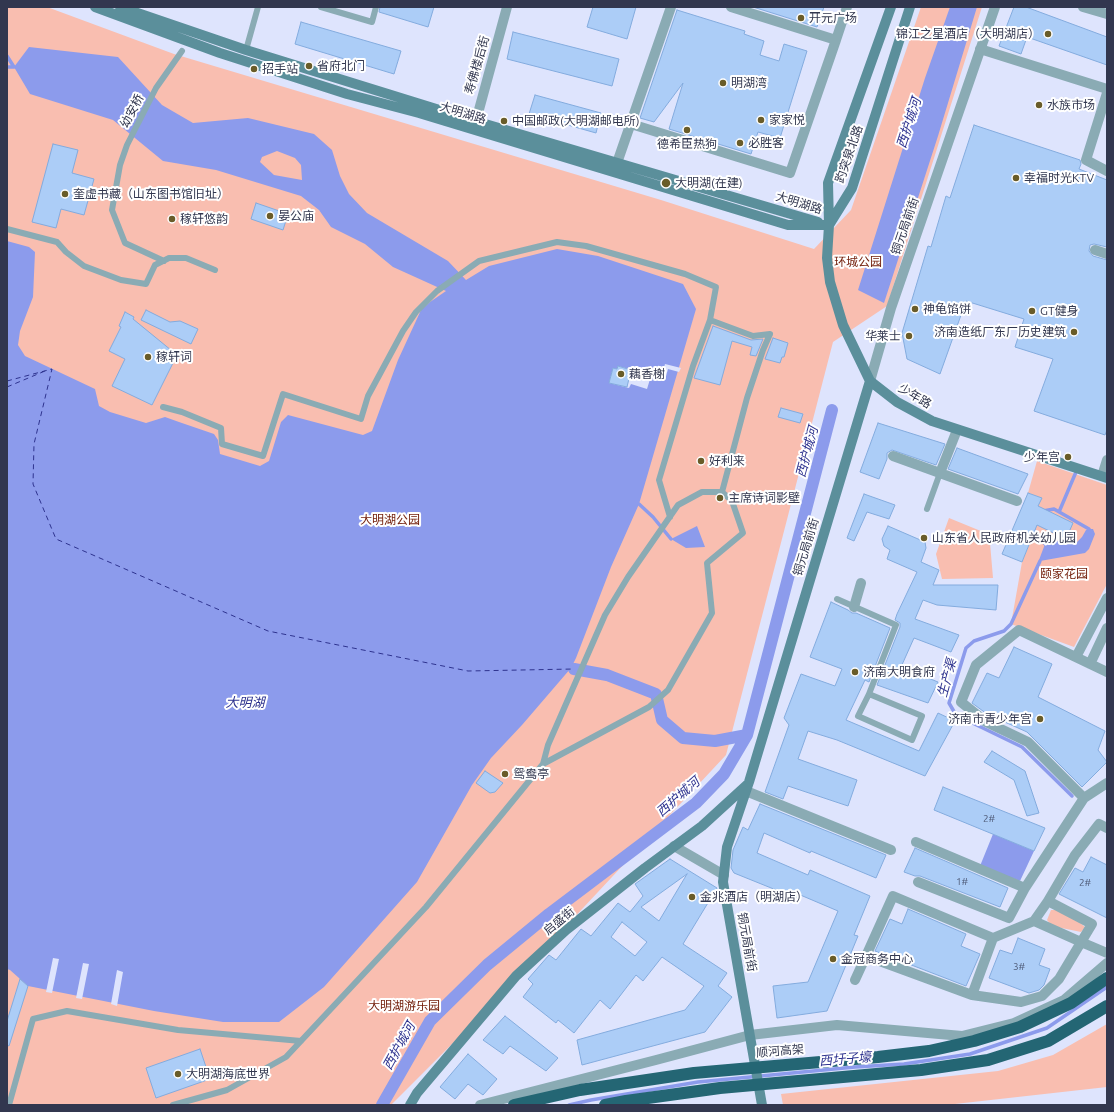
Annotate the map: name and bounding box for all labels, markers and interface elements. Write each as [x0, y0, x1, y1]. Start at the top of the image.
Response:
place label: 开元广场 [809, 11, 857, 25]
marker: 开元广场 [796, 13, 806, 23]
place label: 锦江之星酒店（大明湖店） [896, 27, 1040, 41]
marker: 锦江之星酒店（大明湖店） [1043, 29, 1053, 39]
street label: 寿佛楼后街 [462, 34, 492, 96]
place label: 省府北门 [317, 59, 365, 73]
marker: 省府北门 [304, 61, 314, 71]
place label: 招手站 [262, 62, 298, 76]
marker: 招手站 [249, 64, 259, 74]
place label: 明湖湾 [731, 76, 767, 90]
marker: 明湖湾 [718, 78, 728, 88]
street label: 幼安桥 [117, 92, 147, 130]
water label: 西护城河 [894, 96, 924, 150]
place label: 水族市场 [1047, 98, 1095, 112]
street label: 大明湖路 [438, 99, 488, 127]
marker: 水族市场 [1034, 100, 1044, 110]
place label: 家家悦 [769, 113, 805, 127]
place label: 中国邮政(大明湖邮电所) [512, 114, 640, 128]
marker: 家家悦 [756, 115, 766, 125]
marker: 中国邮政(大明湖邮电所) [499, 116, 509, 126]
street label: 趵突泉北路 [832, 123, 866, 185]
marker: 德希臣热狗 [682, 125, 692, 135]
place label: 必胜客 [748, 136, 784, 150]
place label: 德希臣热狗 [657, 137, 717, 151]
marker: 必胜客 [735, 138, 745, 148]
place label: 幸福时光KTV [1024, 171, 1094, 185]
marker: 幸福时光KTV [1011, 173, 1021, 183]
place label: 大明湖(在建) [675, 176, 743, 190]
marker: 大明湖(在建) [660, 177, 672, 189]
place label: 奎虚书藏（山东图书馆旧址） [73, 187, 229, 201]
marker: 奎虚书藏（山东图书馆旧址） [60, 189, 70, 199]
street label: 大明湖路 [774, 189, 824, 217]
street label: 铜元局前街 [888, 195, 922, 257]
place label: 晏公庙 [278, 209, 314, 223]
marker: 晏公庙 [265, 211, 275, 221]
place label: 稼轩悠韵 [180, 212, 228, 226]
marker: 稼轩悠韵 [167, 214, 177, 224]
park label: 环城公园 [834, 255, 882, 269]
place label: 神龟馅饼 [923, 302, 971, 316]
marker: 神龟馅饼 [910, 304, 920, 314]
place label: GT健身 [1040, 304, 1079, 318]
marker: GT健身 [1027, 306, 1037, 316]
place label: 济南造纸厂东厂历史建筑 [934, 325, 1066, 339]
marker: 济南造纸厂东厂历史建筑 [1069, 327, 1079, 337]
place label: 华莱士 [865, 329, 901, 343]
marker: 华莱士 [904, 331, 914, 341]
place label: 稼轩词 [156, 350, 192, 364]
marker: 稼轩词 [143, 352, 153, 362]
place label: 藕香榭 [629, 367, 665, 381]
marker: 藕香榭 [616, 369, 626, 379]
street label: 少年路 [896, 381, 934, 411]
water label: 西护城河 [793, 425, 821, 479]
place label: 少年宫 [1024, 450, 1060, 464]
marker: 少年宫 [1063, 452, 1073, 462]
place label: 好利来 [709, 454, 745, 468]
marker: 好利来 [696, 456, 706, 466]
place label: 主席诗词影壁 [728, 491, 800, 505]
marker: 主席诗词影壁 [715, 493, 725, 503]
park label: 大明湖公园 [360, 513, 420, 527]
street label: 铜元局前街 [790, 516, 822, 578]
place label: 山东省人民政府机关幼儿园 [932, 531, 1076, 545]
marker: 山东省人民政府机关幼儿园 [919, 533, 929, 543]
park label: 颐家花园 [1040, 567, 1088, 581]
water label: 生产渠 [934, 657, 960, 699]
place label: 济南大明食府 [863, 665, 935, 679]
marker: 济南大明食府 [850, 667, 860, 677]
water label: 大明湖 [226, 695, 264, 711]
place label: 济南市青少年宫 [948, 712, 1032, 726]
marker: 济南市青少年宫 [1035, 714, 1045, 724]
place label: 鸳鸯亭 [513, 767, 549, 781]
marker: 鸳鸯亭 [500, 769, 510, 779]
water label: 西护城河 [653, 774, 703, 820]
house number: 2# [983, 813, 995, 825]
house number: 1# [956, 876, 968, 888]
house number: 2# [1079, 877, 1091, 889]
place label: 金兆酒店（明湖店） [700, 890, 808, 904]
marker: 金兆酒店（明湖店） [687, 892, 697, 902]
street label: 启盛街 [541, 904, 577, 938]
street label: 铜元局前街 [735, 911, 759, 973]
place label: 金冠商务中心 [841, 952, 913, 966]
marker: 金冠商务中心 [828, 954, 838, 964]
house number: 3# [1013, 961, 1025, 973]
park label: 大明湖游乐园 [368, 999, 440, 1013]
water label: 西护城河 [380, 1019, 418, 1073]
street label: 顺河高架 [755, 1042, 805, 1060]
water label: 西圩子壕 [818, 1049, 872, 1069]
place label: 大明湖海底世界 [186, 1067, 270, 1081]
marker: 大明湖海底世界 [173, 1069, 183, 1079]

